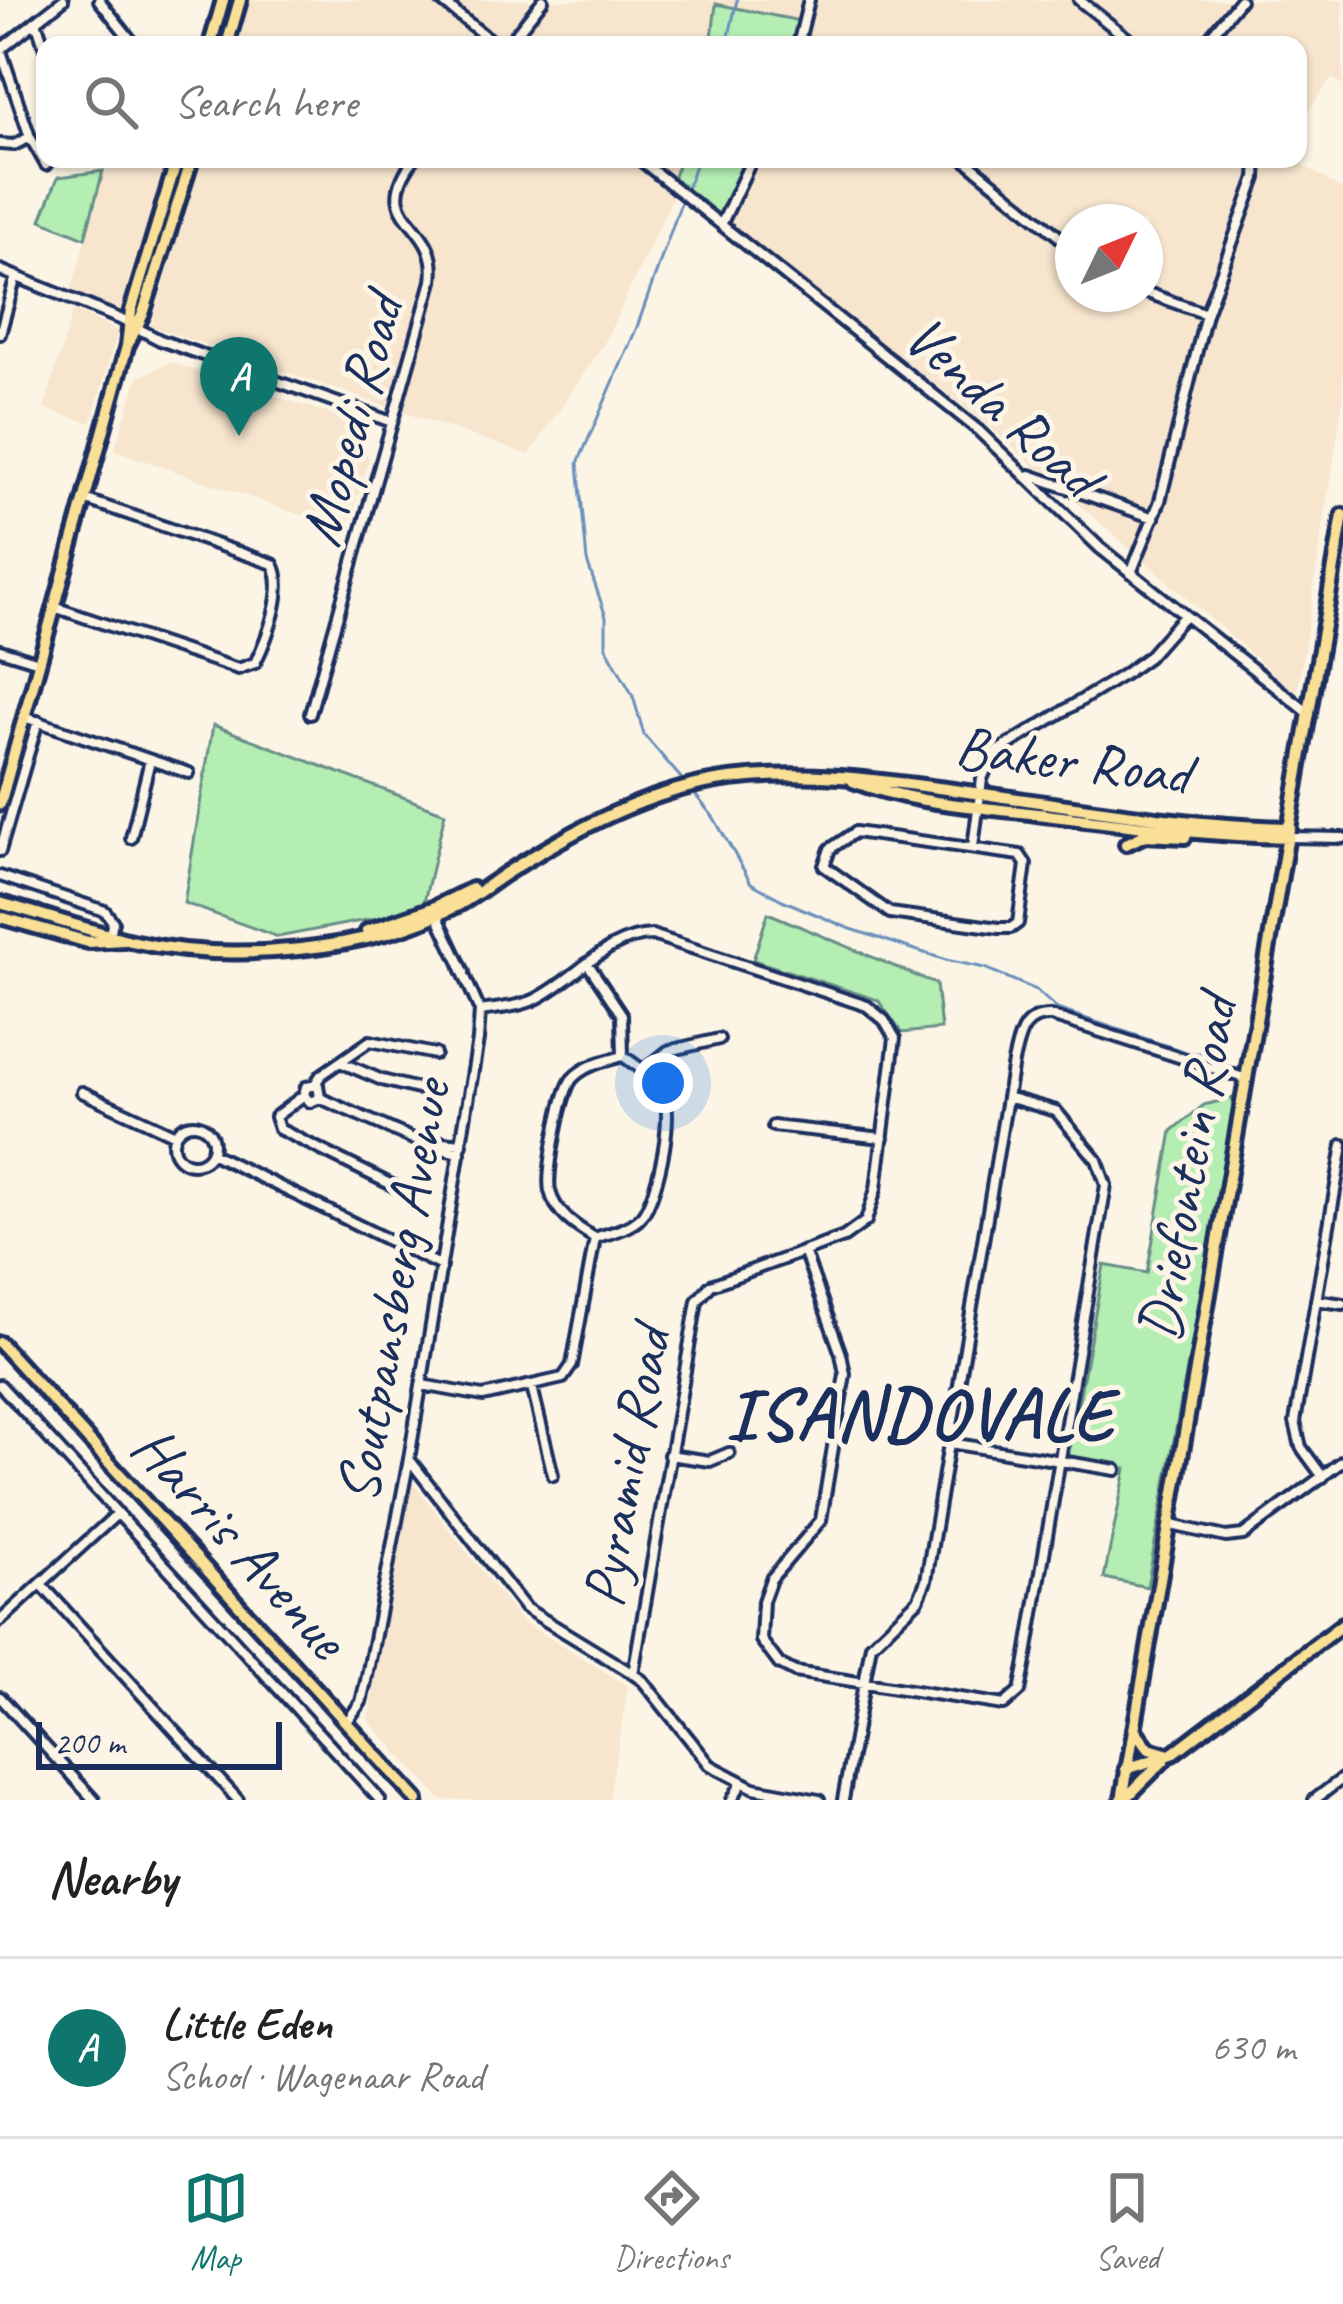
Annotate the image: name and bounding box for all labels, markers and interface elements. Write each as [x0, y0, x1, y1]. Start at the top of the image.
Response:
search box [36, 36, 1307, 168]
icon: search [78, 69, 144, 135]
text: Search here [174, 74, 357, 131]
north arrow [1055, 204, 1163, 312]
street label: Mopedi Road [281, 279, 423, 554]
street label: Venda Road [889, 298, 1122, 519]
pin: A [200, 337, 278, 436]
street label: Baker Road [951, 708, 1203, 813]
street label: Driefontein Road [1119, 982, 1256, 1346]
your location [633, 1053, 693, 1113]
street label: Soutpansberg Avenue [318, 1070, 468, 1508]
street label: Pyramid Road [564, 1314, 689, 1612]
district label: ISANDOVALE [725, 1369, 1121, 1460]
street label: Harris Avenue [116, 1409, 367, 1676]
scale bar [36, 1716, 282, 1769]
text: 200 m [54, 1722, 125, 1764]
text: Nearby [48, 1846, 176, 1910]
text: Little Eden [162, 1995, 332, 2052]
text: A [77, 2023, 97, 2072]
text: 630 m [1211, 2023, 1295, 2072]
text: School · Wagenaar Road [162, 2052, 483, 2101]
tab: Map [183, 2165, 249, 2279]
tab: Directions [614, 2165, 729, 2279]
tab: Saved [1094, 2165, 1160, 2279]

